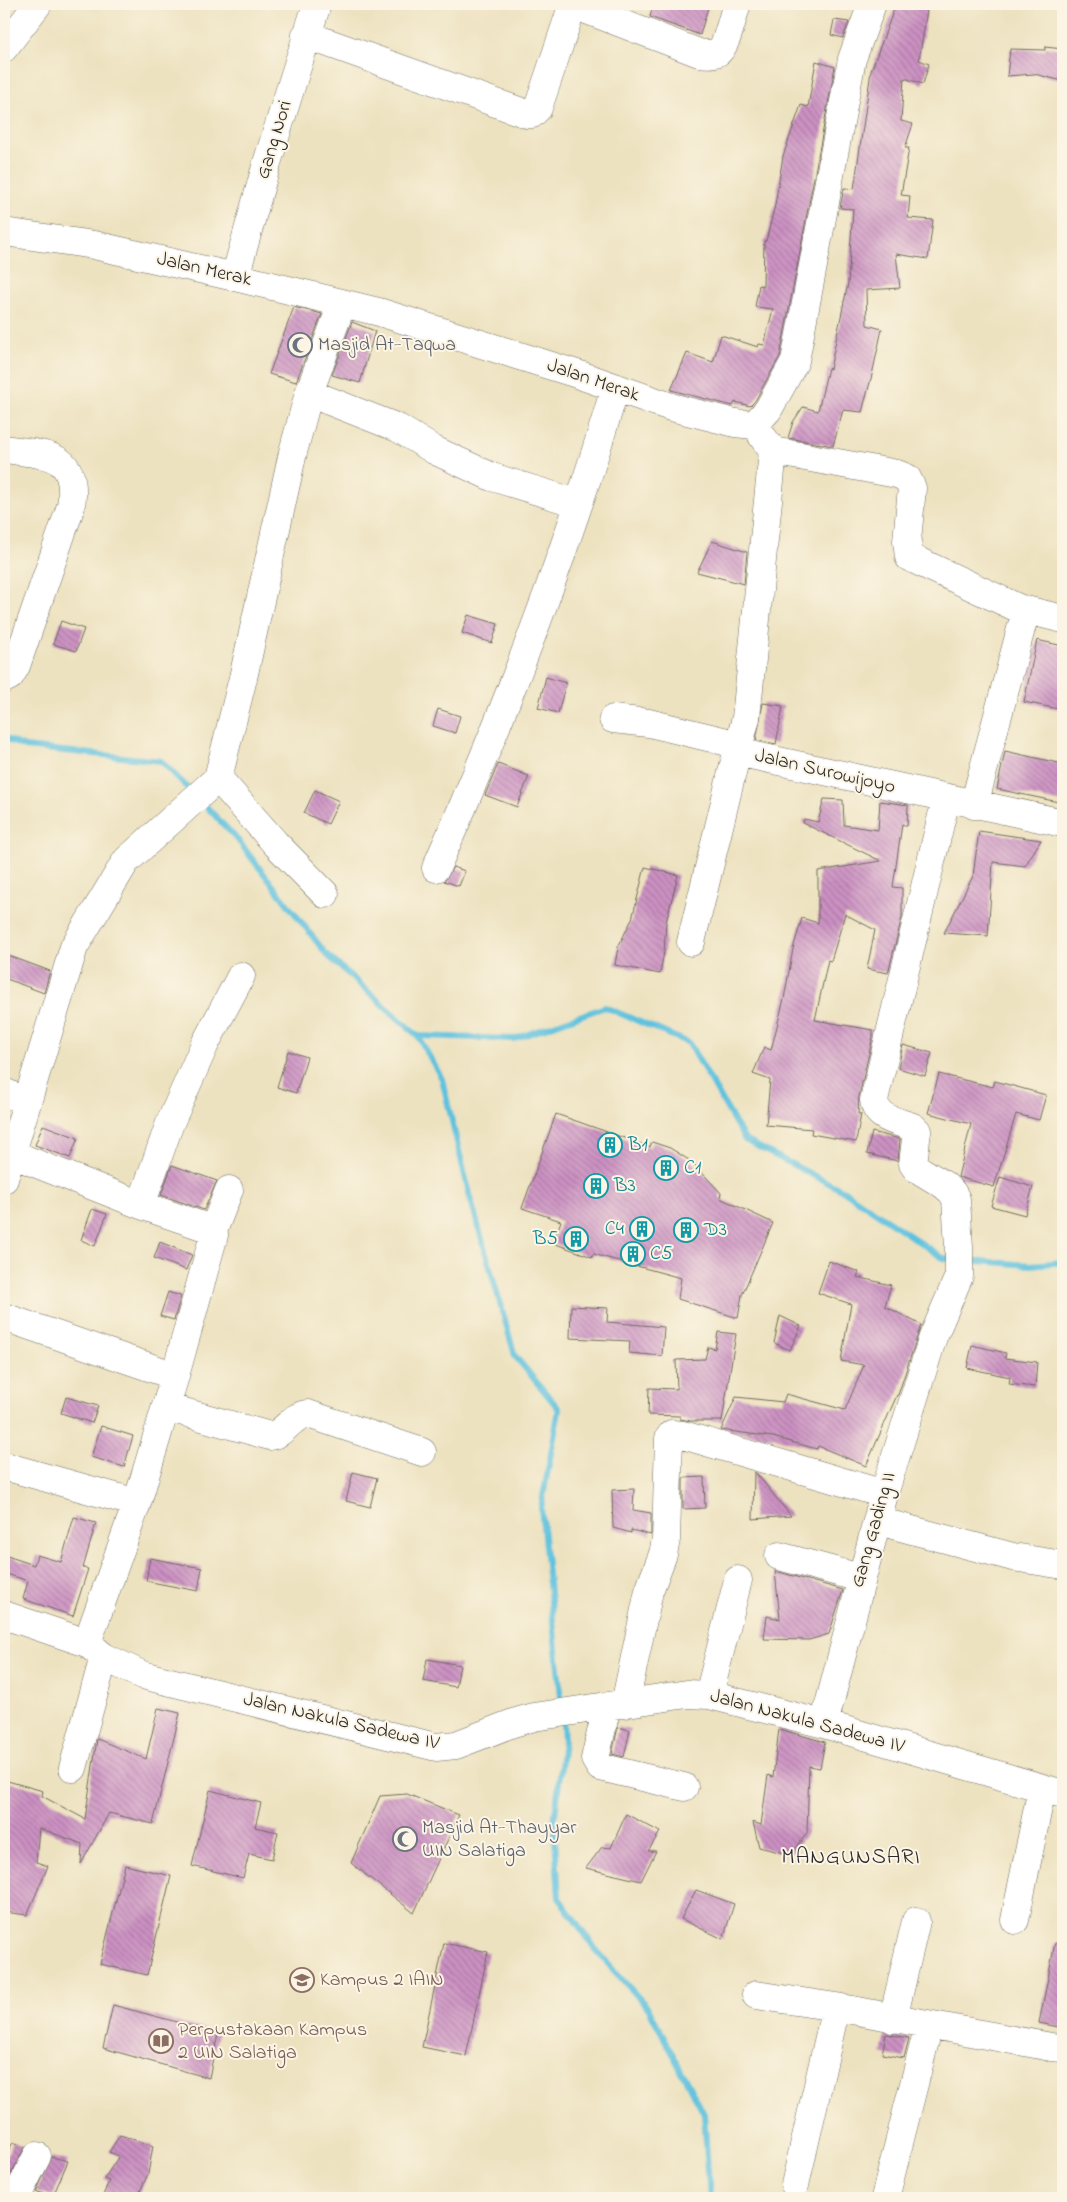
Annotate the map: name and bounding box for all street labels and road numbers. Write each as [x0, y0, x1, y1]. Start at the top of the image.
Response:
street label: Gang Nori [249, 97, 302, 183]
street label: Jalan Merak [154, 245, 254, 295]
street label: Jalan Merak [543, 352, 644, 410]
street label: Jalan Surowijoyo [752, 742, 898, 802]
street label: Gang Gading II [844, 1469, 905, 1591]
street label: Jalan Nakula Sadewa IV [707, 1682, 908, 1762]
street label: Jalan Nakula Sadewa IV [240, 1685, 442, 1759]

